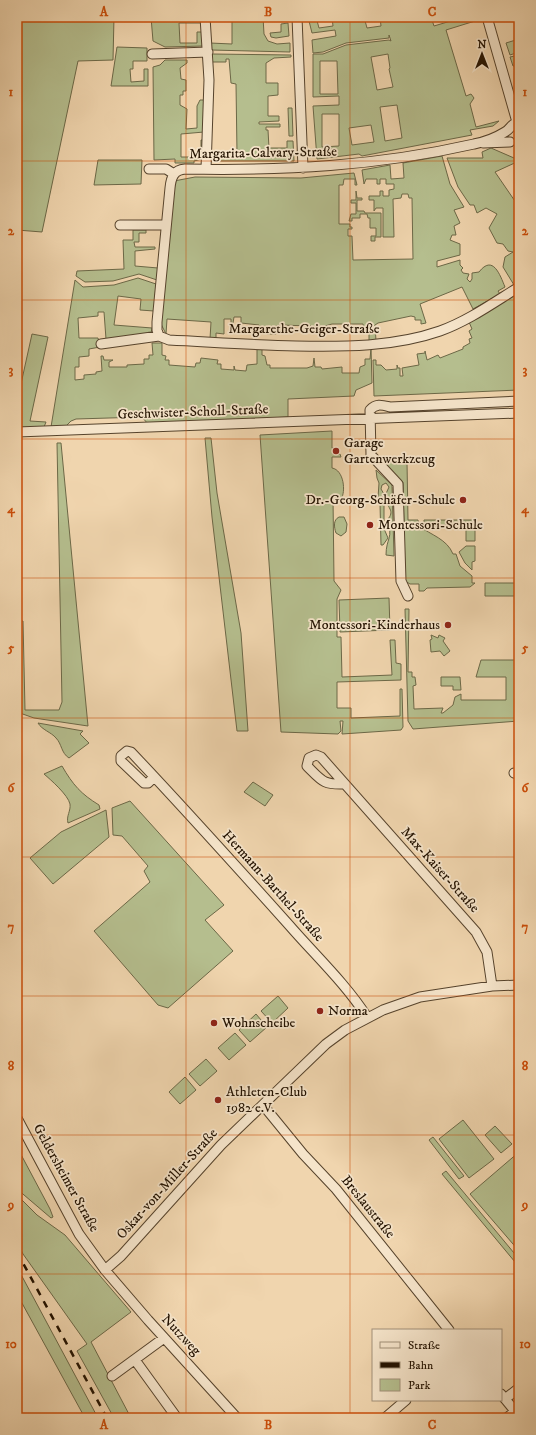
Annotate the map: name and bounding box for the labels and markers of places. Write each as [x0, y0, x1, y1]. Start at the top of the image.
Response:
place label: Garage Gartenwerkzeug [344, 434, 435, 468]
marker: Garage Gartenwerkzeug [331, 446, 341, 456]
place label: Dr.-Georg-Schäfer-Schule [305, 491, 455, 509]
marker: Dr.-Georg-Schäfer-Schule [458, 495, 468, 505]
place label: Montessori-Schule [378, 516, 483, 534]
marker: Montessori-Schule [365, 520, 375, 530]
place label: Montessori-Kinderhaus [309, 616, 440, 634]
marker: Montessori-Kinderhaus [443, 620, 453, 630]
place label: Norma [328, 1002, 368, 1020]
marker: Norma [315, 1006, 325, 1016]
place label: Wohnscheibe [221, 1014, 295, 1032]
marker: Wohnscheibe [209, 1018, 219, 1028]
place label: Athleten-Club 1982 e.V. [226, 1083, 307, 1117]
marker: Athleten-Club 1982 e.V. [213, 1095, 223, 1105]

